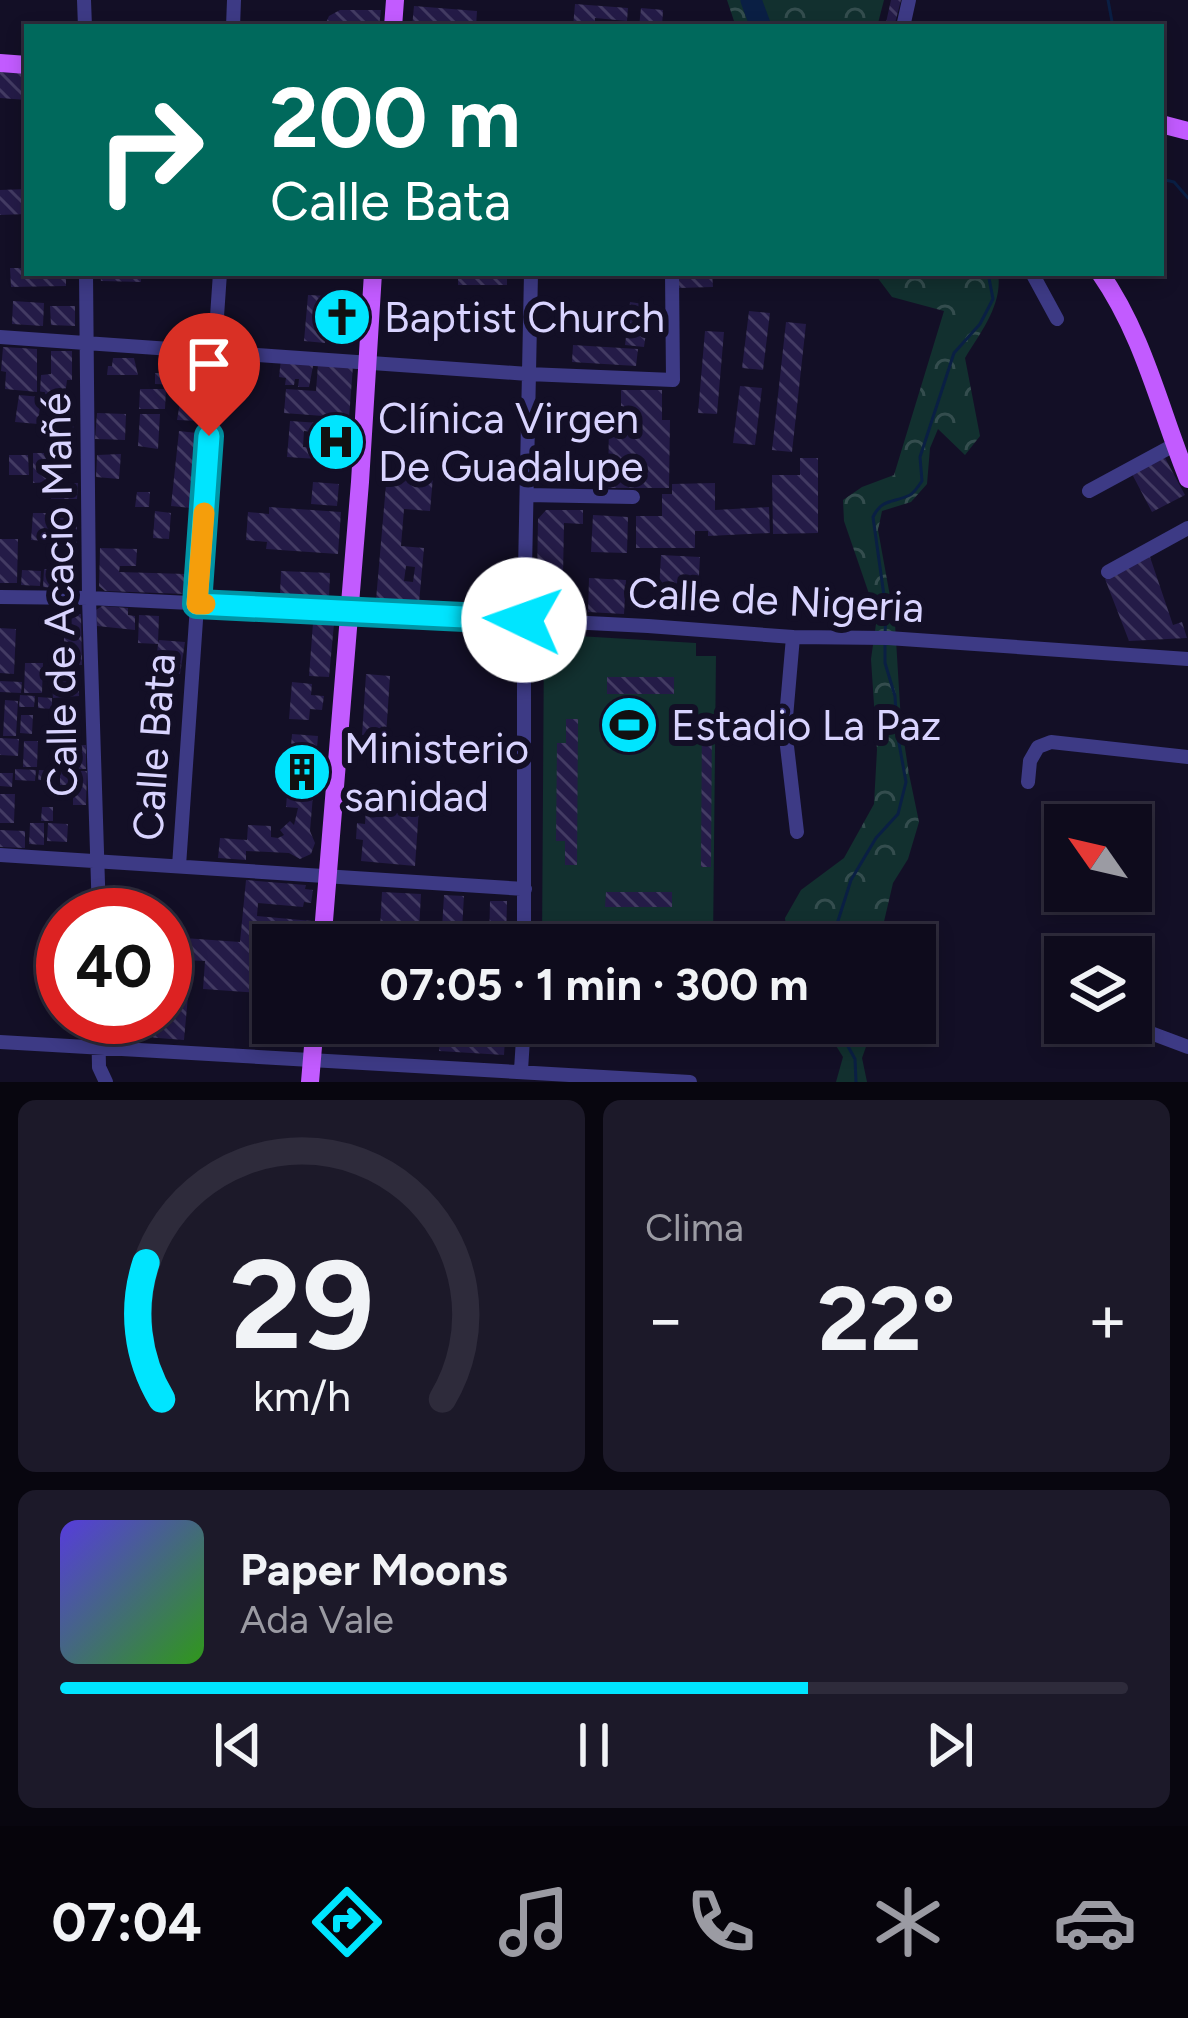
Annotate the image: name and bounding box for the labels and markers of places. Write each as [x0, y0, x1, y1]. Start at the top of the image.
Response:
church icon: Baptist Church [311, 286, 373, 348]
place label: Baptist Church [384, 292, 665, 343]
pin [158, 313, 260, 436]
place label: Clínica Virgen De Guadalupe [378, 393, 643, 492]
hospital icon: Clínica Virgen De Guadalupe [305, 411, 367, 473]
sports icon: Estadio La Paz [598, 694, 660, 756]
place label: Estadio La Paz [671, 700, 941, 751]
place label: Ministerio sanidad [344, 723, 529, 822]
building icon: Ministerio sanidad [271, 741, 333, 803]

